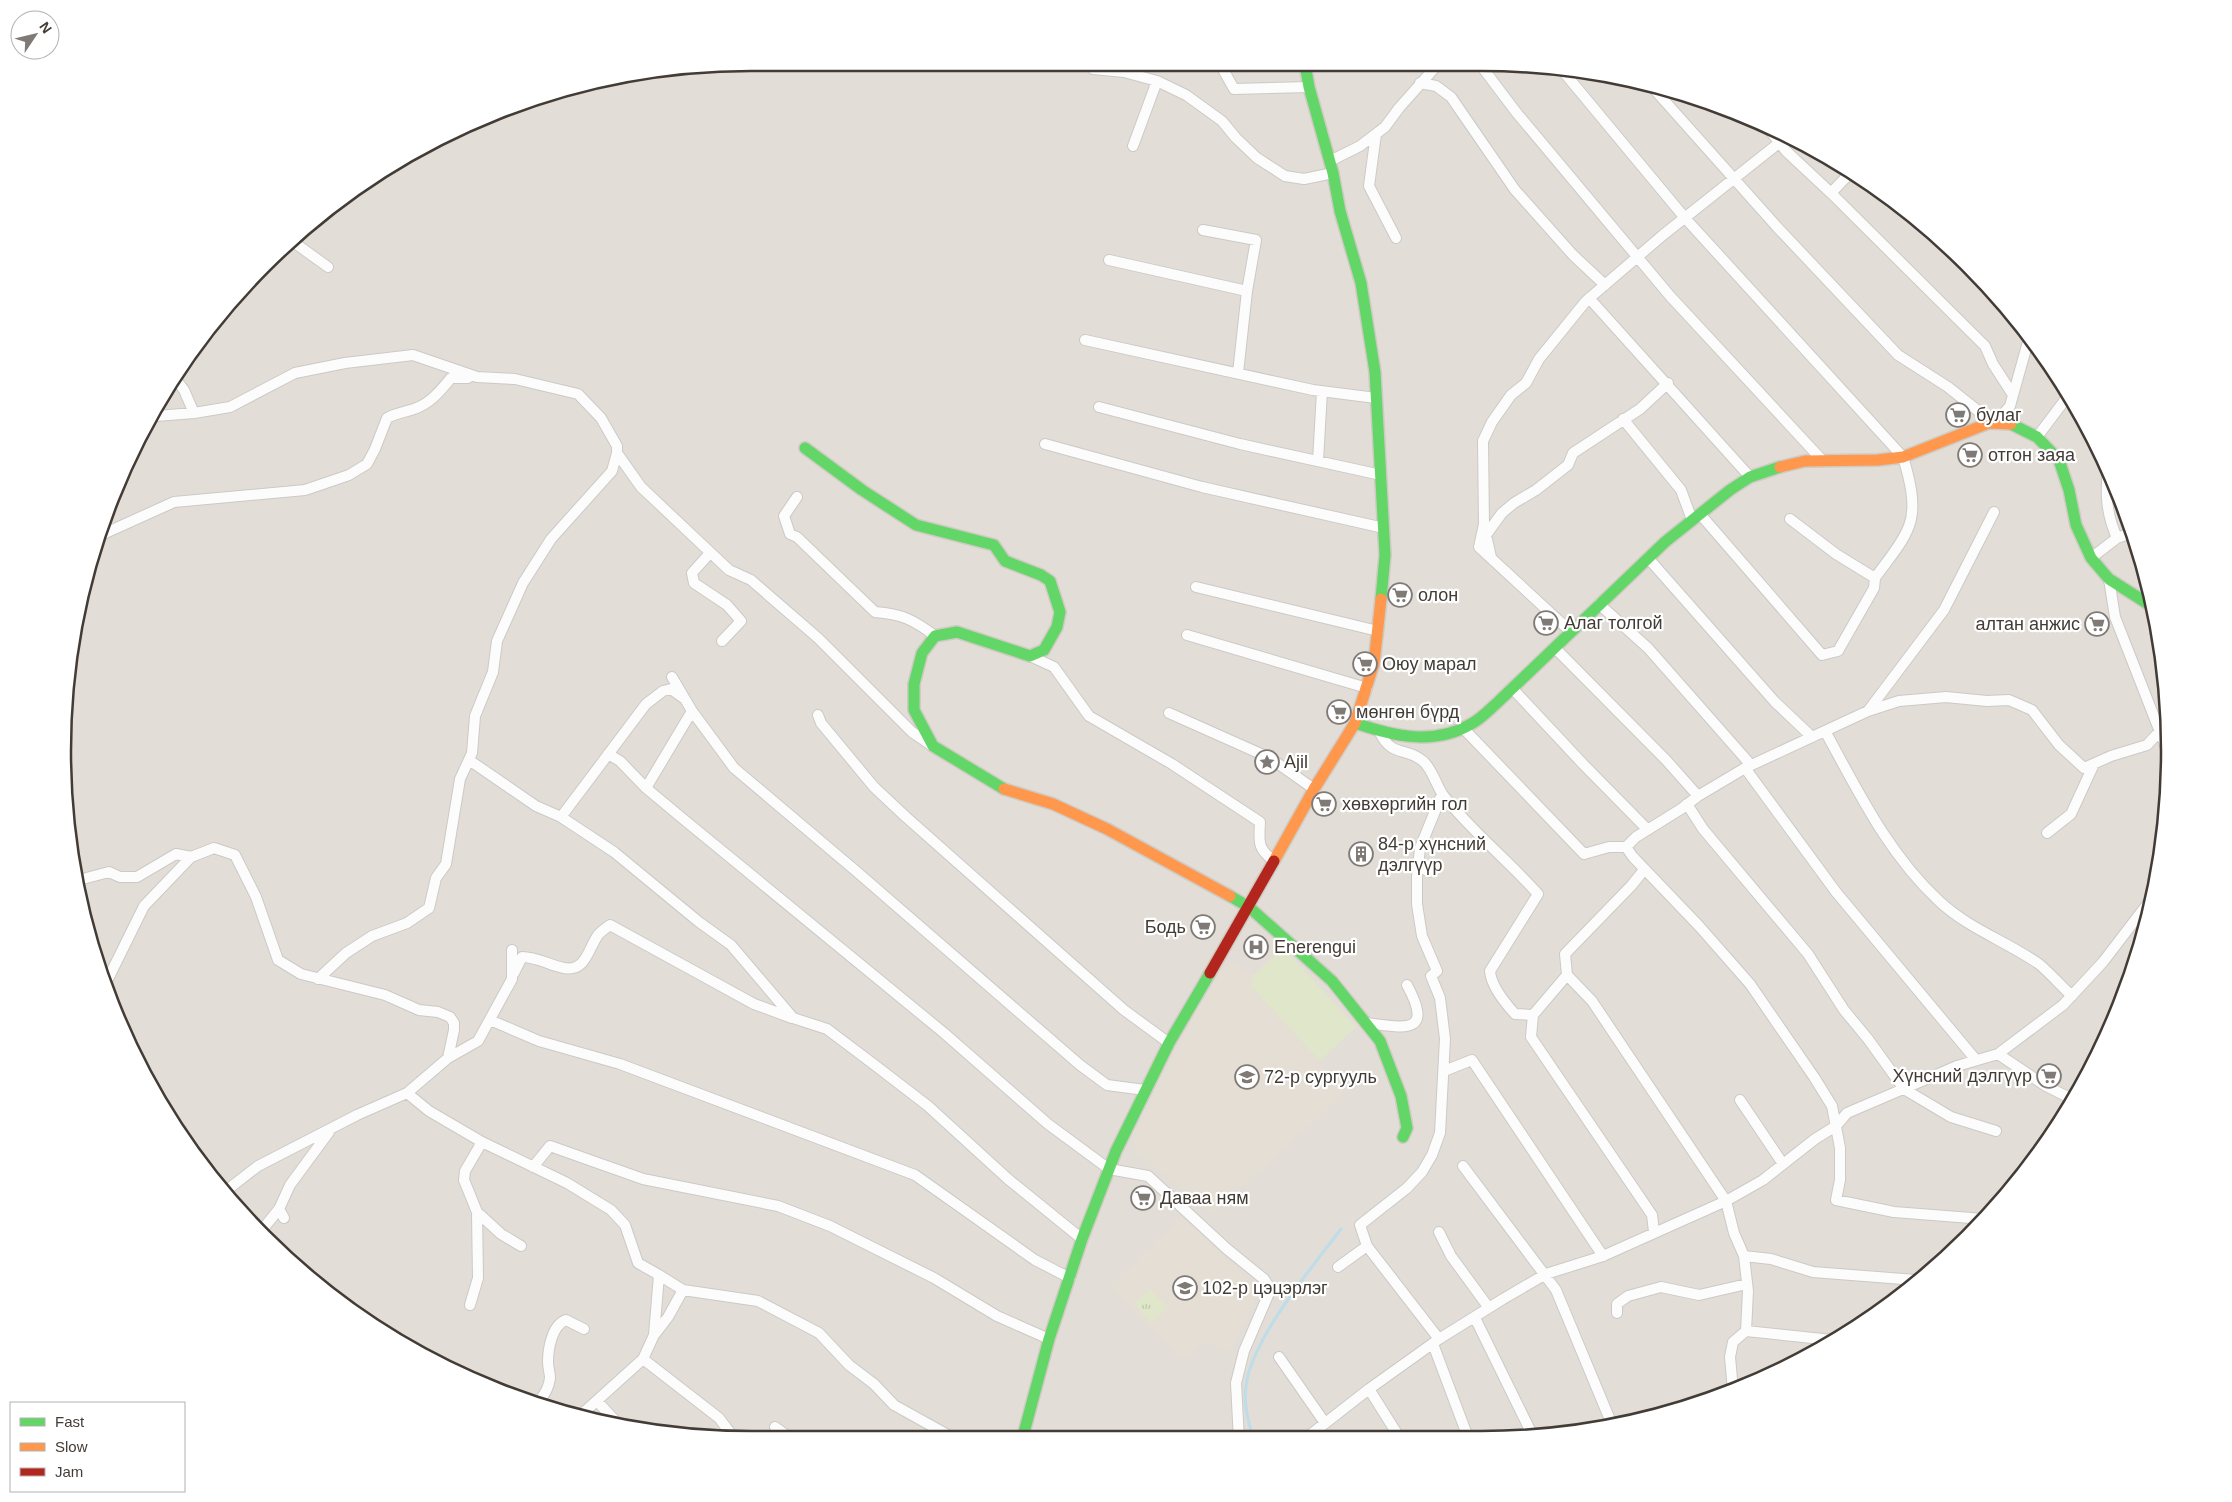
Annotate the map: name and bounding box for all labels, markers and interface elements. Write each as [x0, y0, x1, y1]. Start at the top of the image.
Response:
north arrow [10, 10, 60, 60]
text: N [36, 19, 55, 36]
supermarket icon: булаг [1945, 402, 1971, 428]
place label: булаг [1976, 405, 2022, 425]
supermarket icon: отгон заяа [1957, 442, 1983, 468]
place label: отгон заяа [1988, 445, 2076, 465]
supermarket icon: олон [1387, 582, 1413, 608]
place label: олон [1418, 585, 1458, 605]
supermarket icon: Алаг толгой [1533, 610, 1559, 636]
supermarket icon: алтан анжис [2084, 611, 2110, 637]
place label: Алаг толгой [1564, 613, 1662, 633]
place label: алтан анжис [1975, 614, 2080, 634]
supermarket icon: Оюу марал [1352, 651, 1378, 677]
place label: Оюу марал [1382, 654, 1476, 674]
supermarket icon: мөнгөн бүрд [1326, 699, 1352, 725]
place label: мөнгөн бүрд [1356, 702, 1460, 722]
place icon: Ajil [1254, 749, 1280, 775]
place label: Ajil [1284, 752, 1308, 772]
supermarket icon: хөвхөргийн гол [1311, 791, 1337, 817]
place label: хөвхөргийн гол [1342, 794, 1468, 814]
place label: 84-р хүнсний дэлгүүр [1378, 834, 1486, 875]
building icon: 84-р хүнсний дэлгүүр [1348, 841, 1374, 867]
supermarket icon: Бодь [1190, 914, 1216, 940]
place label: Бодь [1145, 917, 1186, 937]
hospital icon: Enerengui [1243, 934, 1269, 960]
place label: Enerengui [1274, 937, 1356, 957]
supermarket icon: Хүнсний дэлгүүр [2036, 1063, 2062, 1089]
school or university icon: 72-р сургууль [1234, 1064, 1260, 1090]
place label: Хүнсний дэлгүүр [1892, 1066, 2032, 1086]
place label: 72-р сургууль [1264, 1067, 1377, 1087]
supermarket icon: Даваа ням [1130, 1185, 1156, 1211]
place label: Даваа ням [1160, 1188, 1249, 1208]
school or university icon: 102-р цэцэрлэг [1172, 1275, 1198, 1301]
place label: 102-р цэцэрлэг [1202, 1278, 1328, 1298]
legend [10, 1402, 185, 1492]
text: Fast [55, 1413, 85, 1430]
text: Slow [55, 1438, 88, 1455]
text: Jam [55, 1463, 83, 1480]

